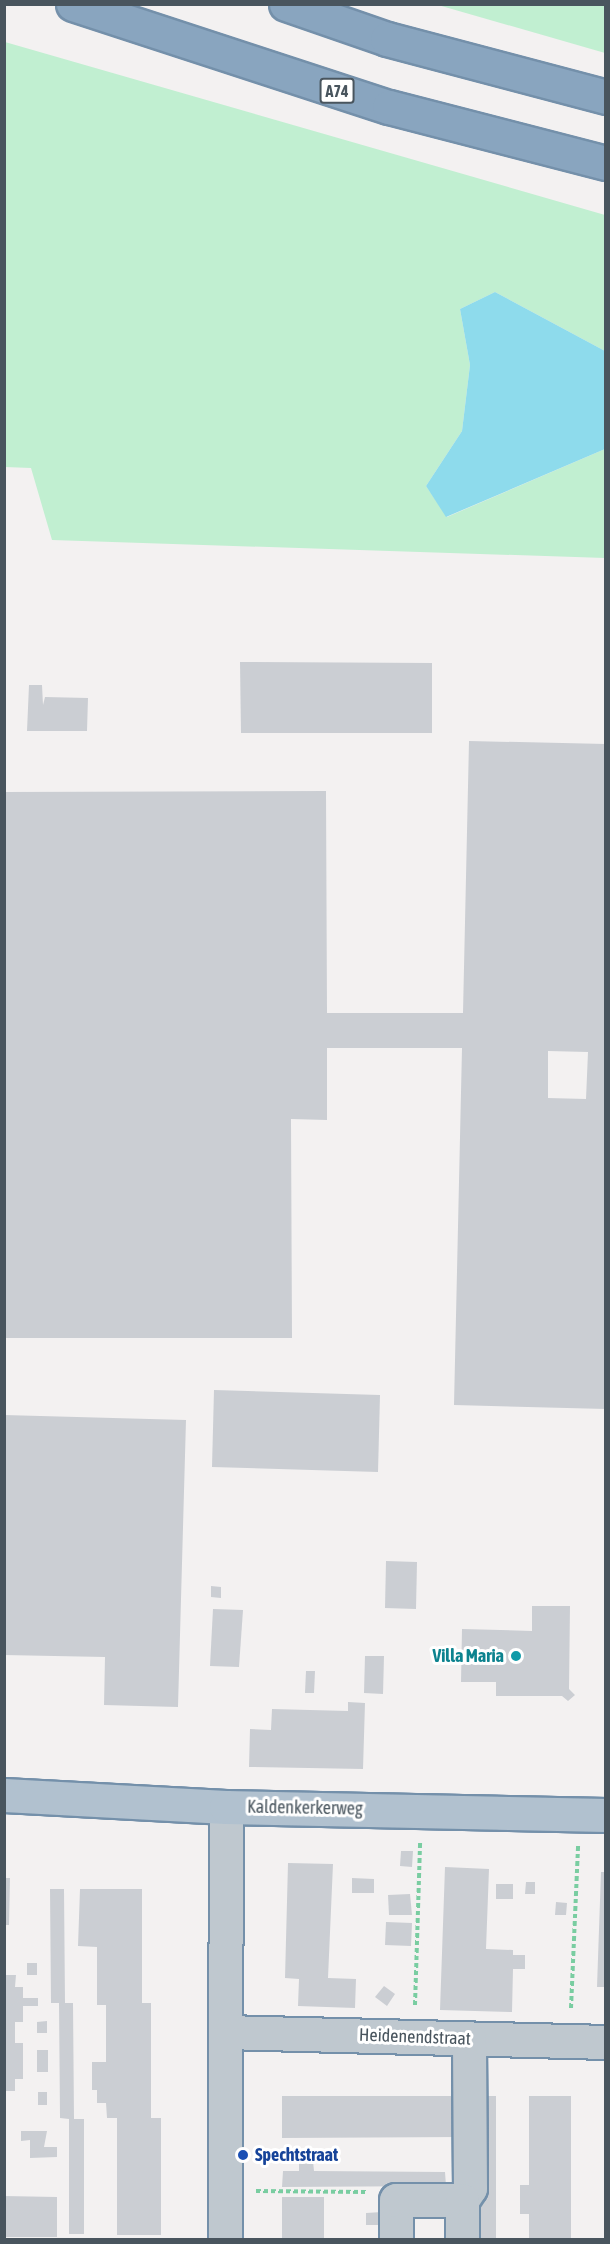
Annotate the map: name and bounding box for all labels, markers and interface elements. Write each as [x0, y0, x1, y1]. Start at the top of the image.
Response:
road number: A74 [319, 78, 355, 104]
place label: Villa Maria [432, 1645, 504, 1667]
marker: Villa Maria [509, 1649, 523, 1663]
street label: Kaldenkerkerweg [247, 1796, 363, 1820]
street label: Heidenendstraat [359, 2024, 471, 2050]
place label: Spechtstraat [255, 2144, 338, 2166]
marker: Spechtstraat [236, 2148, 250, 2162]

